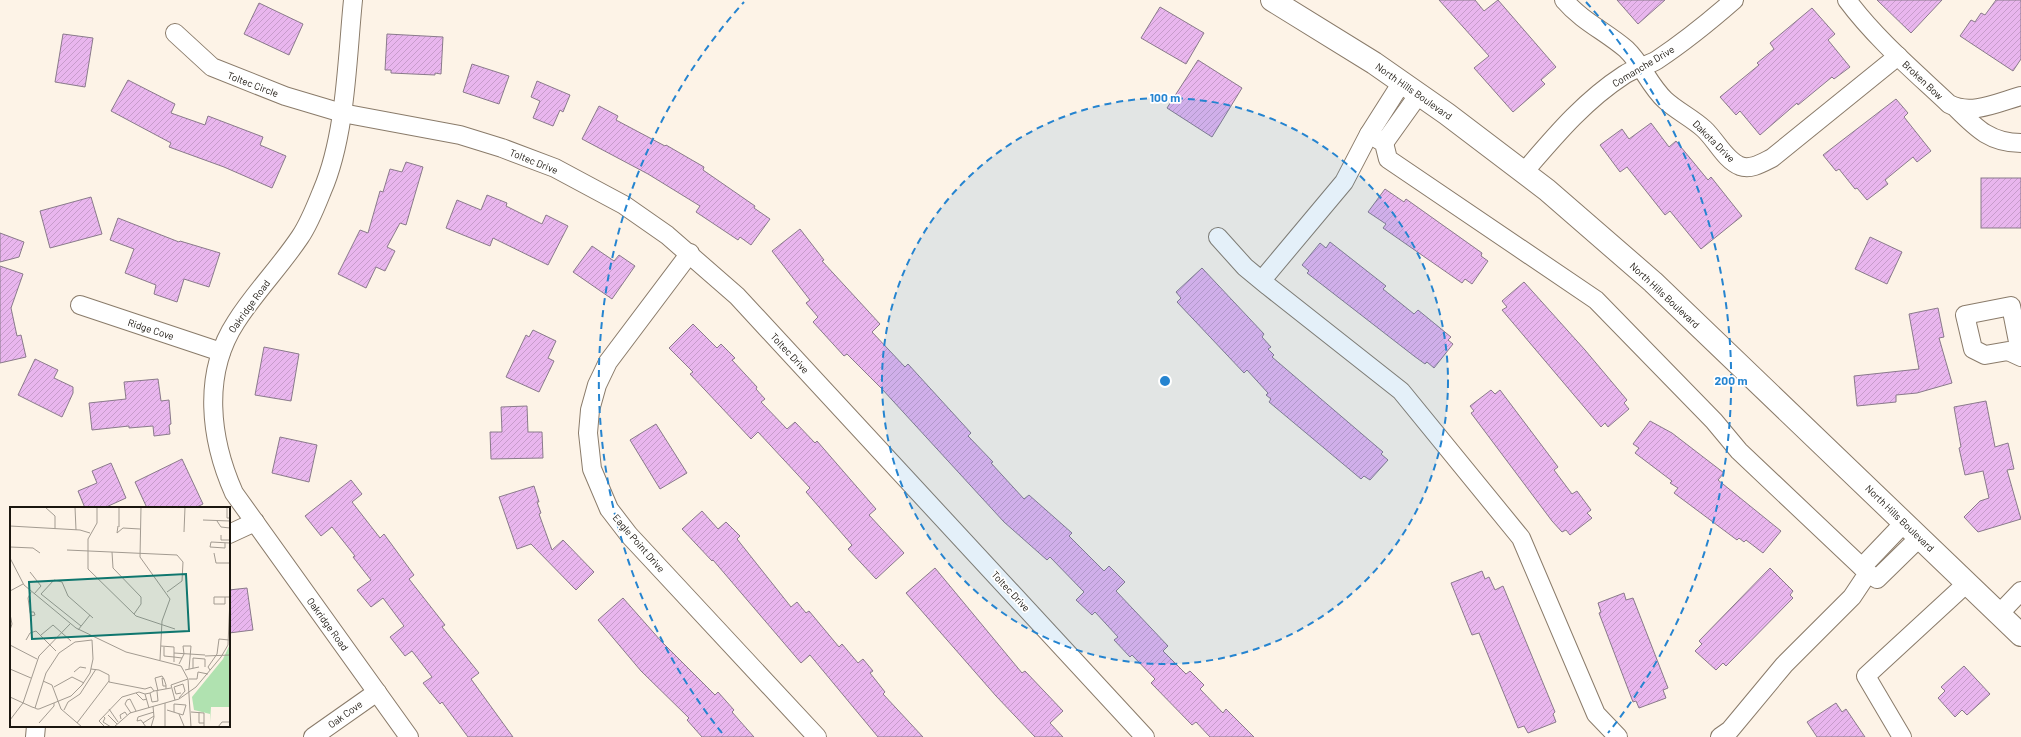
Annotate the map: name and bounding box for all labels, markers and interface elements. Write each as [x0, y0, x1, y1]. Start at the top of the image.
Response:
street label: Comanche Drive [1610, 43, 1676, 89]
street label: Broken Bow [1900, 58, 1946, 102]
street label: North Hills Boulevard [1373, 60, 1455, 122]
street label: Toltec Circle [226, 69, 280, 99]
text: 100 m [1150, 90, 1180, 104]
street label: Dakota Drive [1690, 117, 1738, 165]
street label: Toltec Drive [508, 146, 560, 176]
street label: North Hills Boulevard [1628, 260, 1702, 330]
street label: Oakridge Road [226, 277, 272, 335]
street label: Ridge Cove [126, 316, 176, 342]
street label: Toltec Drive [768, 330, 812, 376]
text: 200 m [1715, 373, 1747, 387]
centre of rings [1158, 374, 1172, 388]
street label: North Hills Boulevard [1863, 482, 1937, 554]
inset map [10, 507, 230, 727]
street label: Eagle Point Drive [610, 511, 668, 575]
street label: Toltec Drive [989, 568, 1033, 614]
street label: Oakridge Road [305, 595, 351, 653]
street label: Oak Cove [325, 698, 365, 730]

